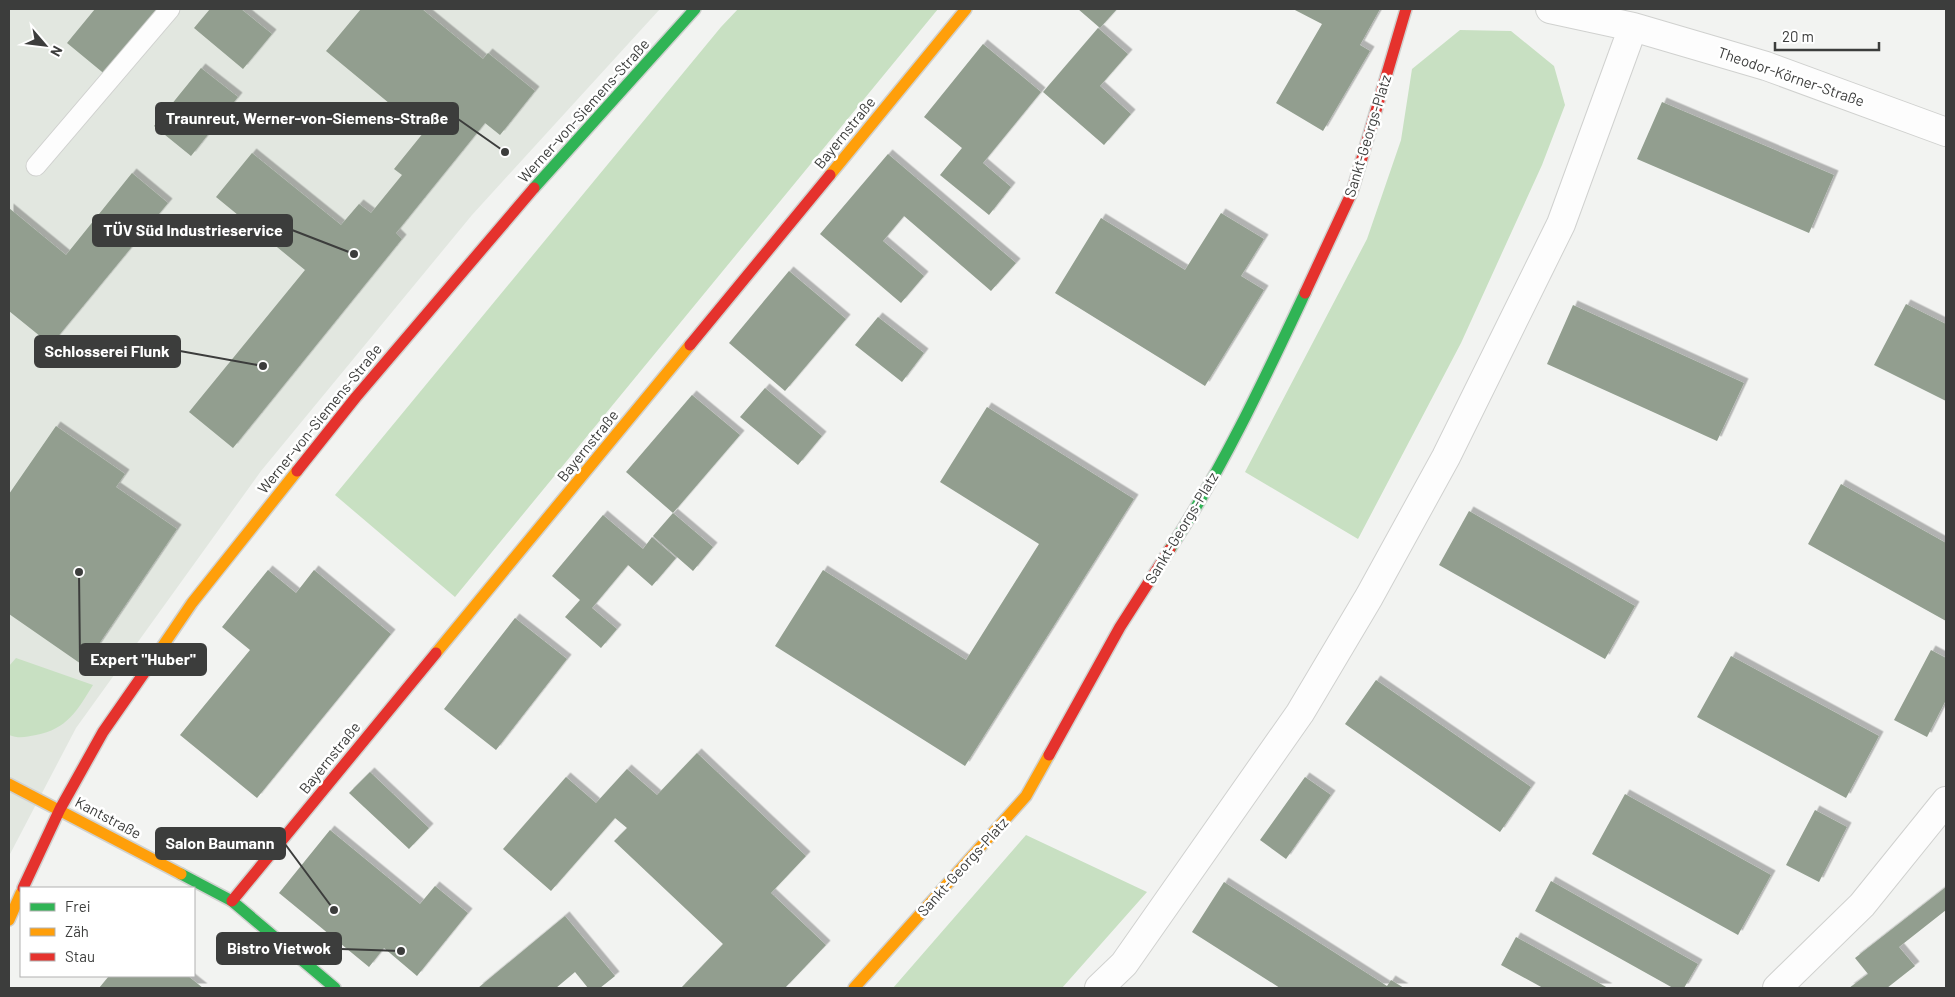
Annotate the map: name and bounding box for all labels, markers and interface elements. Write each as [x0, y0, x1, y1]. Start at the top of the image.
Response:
north arrow [20, 20, 70, 70]
scale bar [1775, 20, 1879, 52]
text: 20 m [1782, 27, 1814, 45]
street label: Werner-von-Siemens-Straße [514, 35, 653, 186]
text: N [47, 43, 67, 59]
street label: Theodor-Körner-Straße [1716, 43, 1867, 110]
street label: Sankt-Georgs-Platz [1340, 72, 1394, 199]
street label: Bayernstraße [810, 93, 879, 172]
callout: Traunreut, Werner-von-Siemens-Straße [156, 103, 458, 134]
text: Traunreut, Werner-von-Siemens-Straße [166, 108, 448, 127]
callout: TÜV Süd Industrieservice [93, 215, 292, 246]
text: TÜV Süd Industrieservice [103, 220, 283, 239]
callout: Schlosserei Flunk [35, 336, 180, 367]
street label: Werner-von-Siemens-Straße [253, 340, 385, 497]
text: Schlosserei Flunk [44, 341, 170, 360]
street label: Bayernstraße [553, 406, 622, 485]
street label: Sankt-Georgs-Platz [1141, 468, 1222, 586]
callout: Expert "Huber" [80, 644, 206, 675]
text: Expert "Huber" [90, 649, 196, 668]
street label: Bayernstraße [295, 718, 364, 797]
street label: Kantstraße [72, 792, 145, 842]
street label: Sankt-Georgs-Platz [913, 813, 1012, 919]
callout: Salon Baumann [156, 828, 285, 859]
text: Salon Baumann [166, 833, 275, 852]
legend [20, 887, 195, 977]
text: Frei [65, 897, 91, 915]
text: Zäh [65, 922, 89, 940]
callout: Bistro Vietwok [217, 933, 341, 964]
text: Bistro Vietwok [227, 938, 332, 957]
text: Stau [65, 947, 95, 965]

